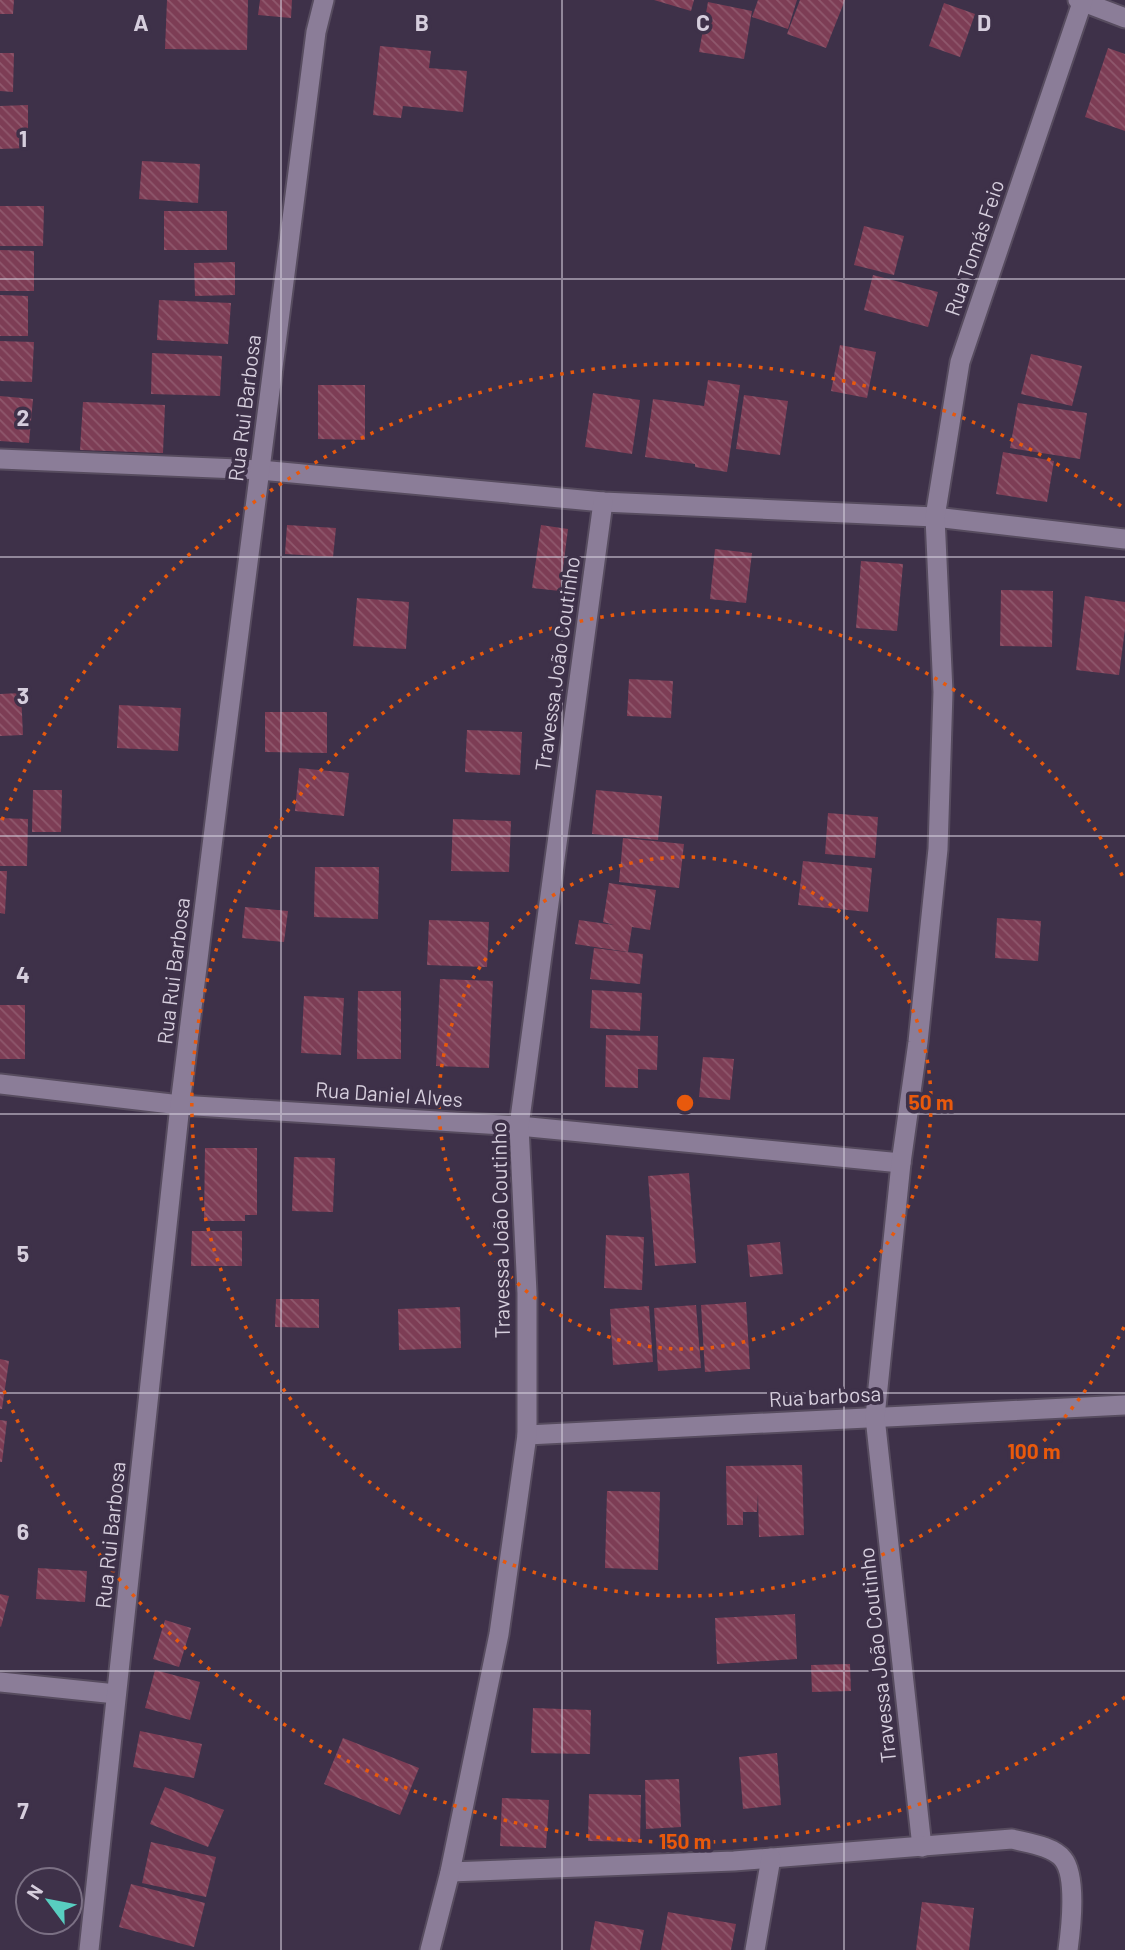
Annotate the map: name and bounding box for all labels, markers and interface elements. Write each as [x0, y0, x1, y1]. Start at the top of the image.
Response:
text: A [133, 8, 149, 36]
text: B [415, 8, 429, 36]
text: C [696, 8, 710, 36]
text: D [977, 8, 991, 36]
text: 1 [19, 124, 27, 152]
street label: Rua Tomás Feio [939, 176, 1009, 319]
street label: Rua Rui Barbosa [222, 333, 265, 483]
text: 2 [17, 403, 29, 431]
street label: Travessa João Coutinho [529, 555, 584, 773]
text: 3 [17, 681, 29, 709]
street label: Rua Rui Barbosa [151, 896, 194, 1046]
text: 4 [16, 960, 30, 988]
street label: Rua Daniel Alves [314, 1076, 464, 1111]
text: 50 m [908, 1089, 954, 1114]
centre of rings [673, 1091, 697, 1115]
street label: Travessa João Coutinho [485, 1122, 514, 1339]
text: 5 [17, 1239, 29, 1267]
street label: Rua barbosa [768, 1380, 882, 1411]
text: 100 m [1007, 1438, 1061, 1463]
street label: Rua Rui Barbosa [89, 1460, 130, 1610]
text: 6 [17, 1517, 29, 1545]
street label: Travessa João Coutinho [853, 1546, 900, 1764]
text: 7 [17, 1796, 29, 1824]
text: 150 m [659, 1828, 711, 1853]
north arrow [14, 1866, 84, 1936]
text: N [21, 1880, 47, 1903]

